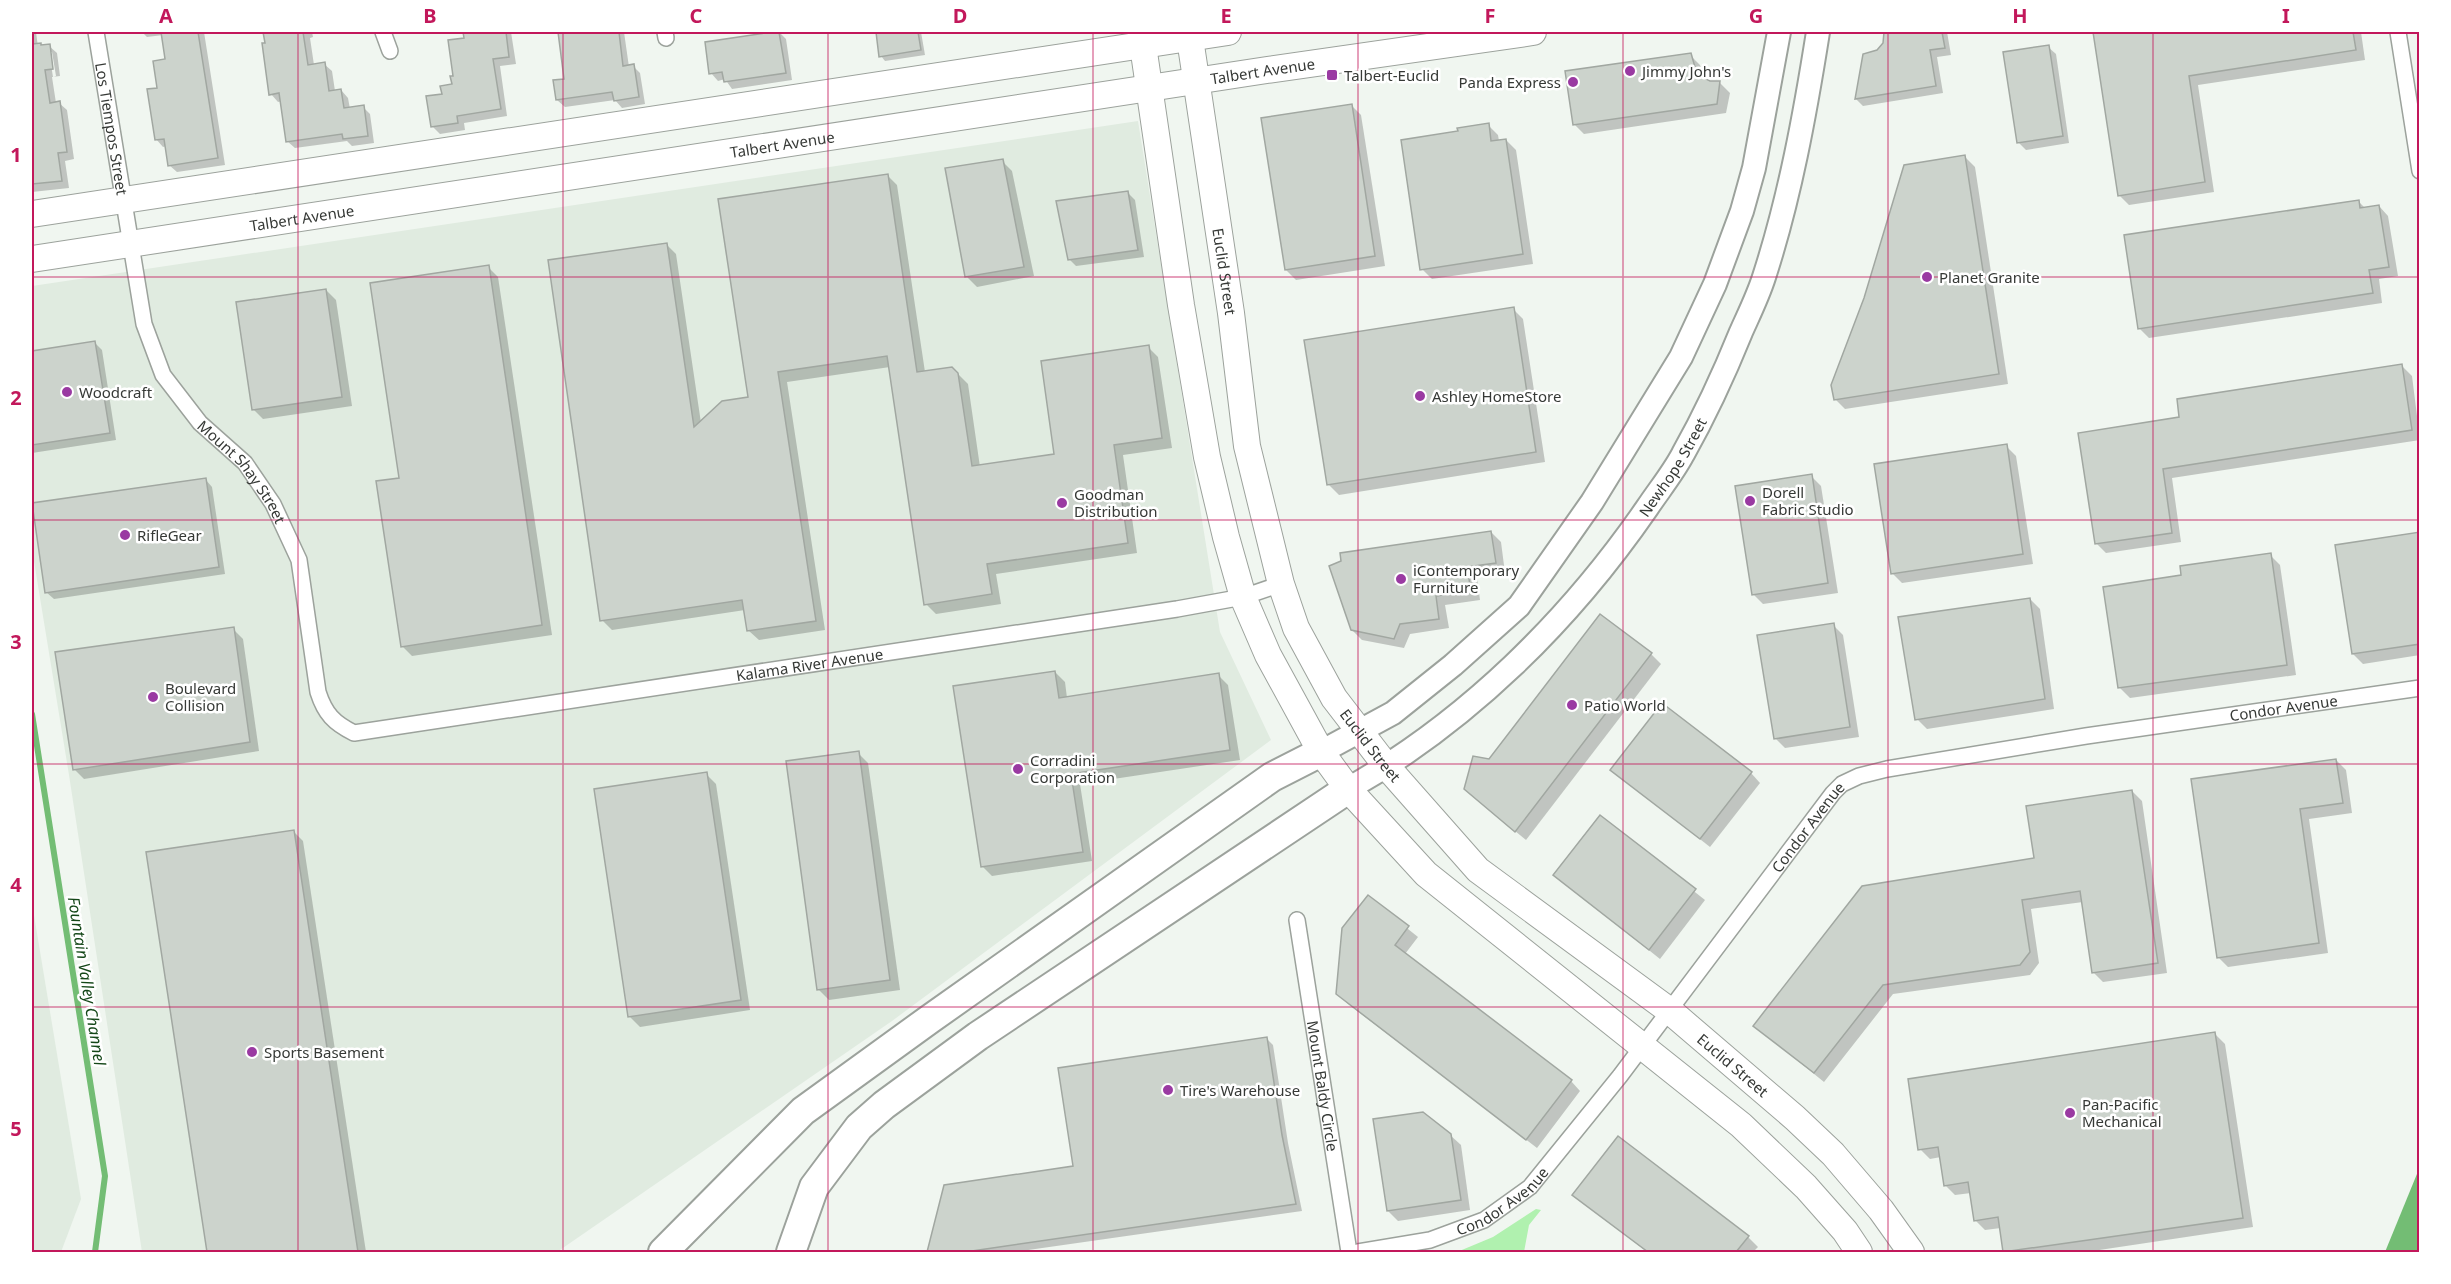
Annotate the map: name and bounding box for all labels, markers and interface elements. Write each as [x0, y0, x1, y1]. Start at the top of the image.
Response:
text: A [159, 2, 173, 29]
text: B [423, 2, 437, 29]
text: C [690, 2, 703, 29]
text: D [953, 2, 967, 29]
text: E [1220, 2, 1232, 29]
text: F [1485, 2, 1495, 29]
text: G [1749, 2, 1763, 29]
text: H [2012, 2, 2028, 29]
text: I [2282, 2, 2290, 29]
street label: Talbert Avenue [1209, 53, 1316, 89]
street label: Los Tiempos Street [91, 61, 133, 197]
place label: Jimmy John's [1640, 61, 1731, 81]
marker: Jimmy John's [1623, 64, 1637, 78]
place label: Talbert-Euclid [1344, 65, 1439, 85]
marker: Talbert-Euclid [1325, 68, 1339, 82]
place label: Panda Express [1458, 72, 1561, 92]
marker: Panda Express [1566, 75, 1580, 89]
street label: Talbert Avenue [729, 126, 836, 162]
text: 1 [10, 141, 22, 168]
street label: Talbert Avenue [248, 200, 355, 236]
street label: Euclid Street [1208, 227, 1241, 317]
place label: Planet Granite [1939, 267, 2040, 287]
marker: Planet Granite [1920, 270, 1934, 284]
place label: Woodcraft [79, 382, 153, 402]
text: 2 [10, 384, 22, 411]
marker: Woodcraft [60, 385, 74, 399]
place label: Ashley HomeStore [1432, 386, 1561, 406]
marker: Ashley HomeStore [1413, 389, 1427, 403]
street label: Newhope Street [1634, 414, 1711, 521]
street label: Mount Shay Street [193, 416, 291, 527]
place label: Dorell Fabric Studio [1762, 482, 1854, 519]
place label: Goodman Distribution [1074, 484, 1158, 521]
marker: Dorell Fabric Studio [1743, 494, 1757, 508]
marker: Goodman Distribution [1055, 496, 1069, 510]
place label: RifleGear [137, 525, 202, 545]
marker: RifleGear [118, 528, 132, 542]
place label: iContemporary Furniture [1413, 560, 1519, 597]
marker: iContemporary Furniture [1394, 572, 1408, 586]
text: 3 [10, 628, 22, 655]
street label: Kalama River Avenue [735, 643, 884, 685]
place label: Boulevard Collision [165, 678, 236, 715]
marker: Boulevard Collision [146, 690, 160, 704]
street label: Condor Avenue [2228, 690, 2339, 725]
place label: Patio World [1584, 695, 1666, 715]
marker: Patio World [1565, 698, 1579, 712]
street label: Euclid Street [1336, 704, 1406, 786]
place label: Corradini Corporation [1030, 750, 1115, 787]
marker: Corradini Corporation [1011, 762, 1025, 776]
street label: Condor Avenue [1767, 777, 1849, 876]
text: 4 [10, 871, 22, 898]
water label: Fountain Valley Channel [63, 895, 111, 1068]
street label: Mount Baldy Circle [1303, 1019, 1343, 1153]
street label: Euclid Street [1693, 1029, 1773, 1101]
place label: Sports Basement [264, 1042, 385, 1062]
marker: Sports Basement [245, 1045, 259, 1059]
place label: Tire's Warehouse [1180, 1080, 1300, 1100]
marker: Tire's Warehouse [1161, 1083, 1175, 1097]
place label: Pan-Pacific Mechanical [2082, 1094, 2162, 1131]
marker: Pan-Pacific Mechanical [2063, 1106, 2077, 1120]
text: 5 [10, 1115, 22, 1142]
street label: Condor Avenue [1453, 1163, 1552, 1239]

